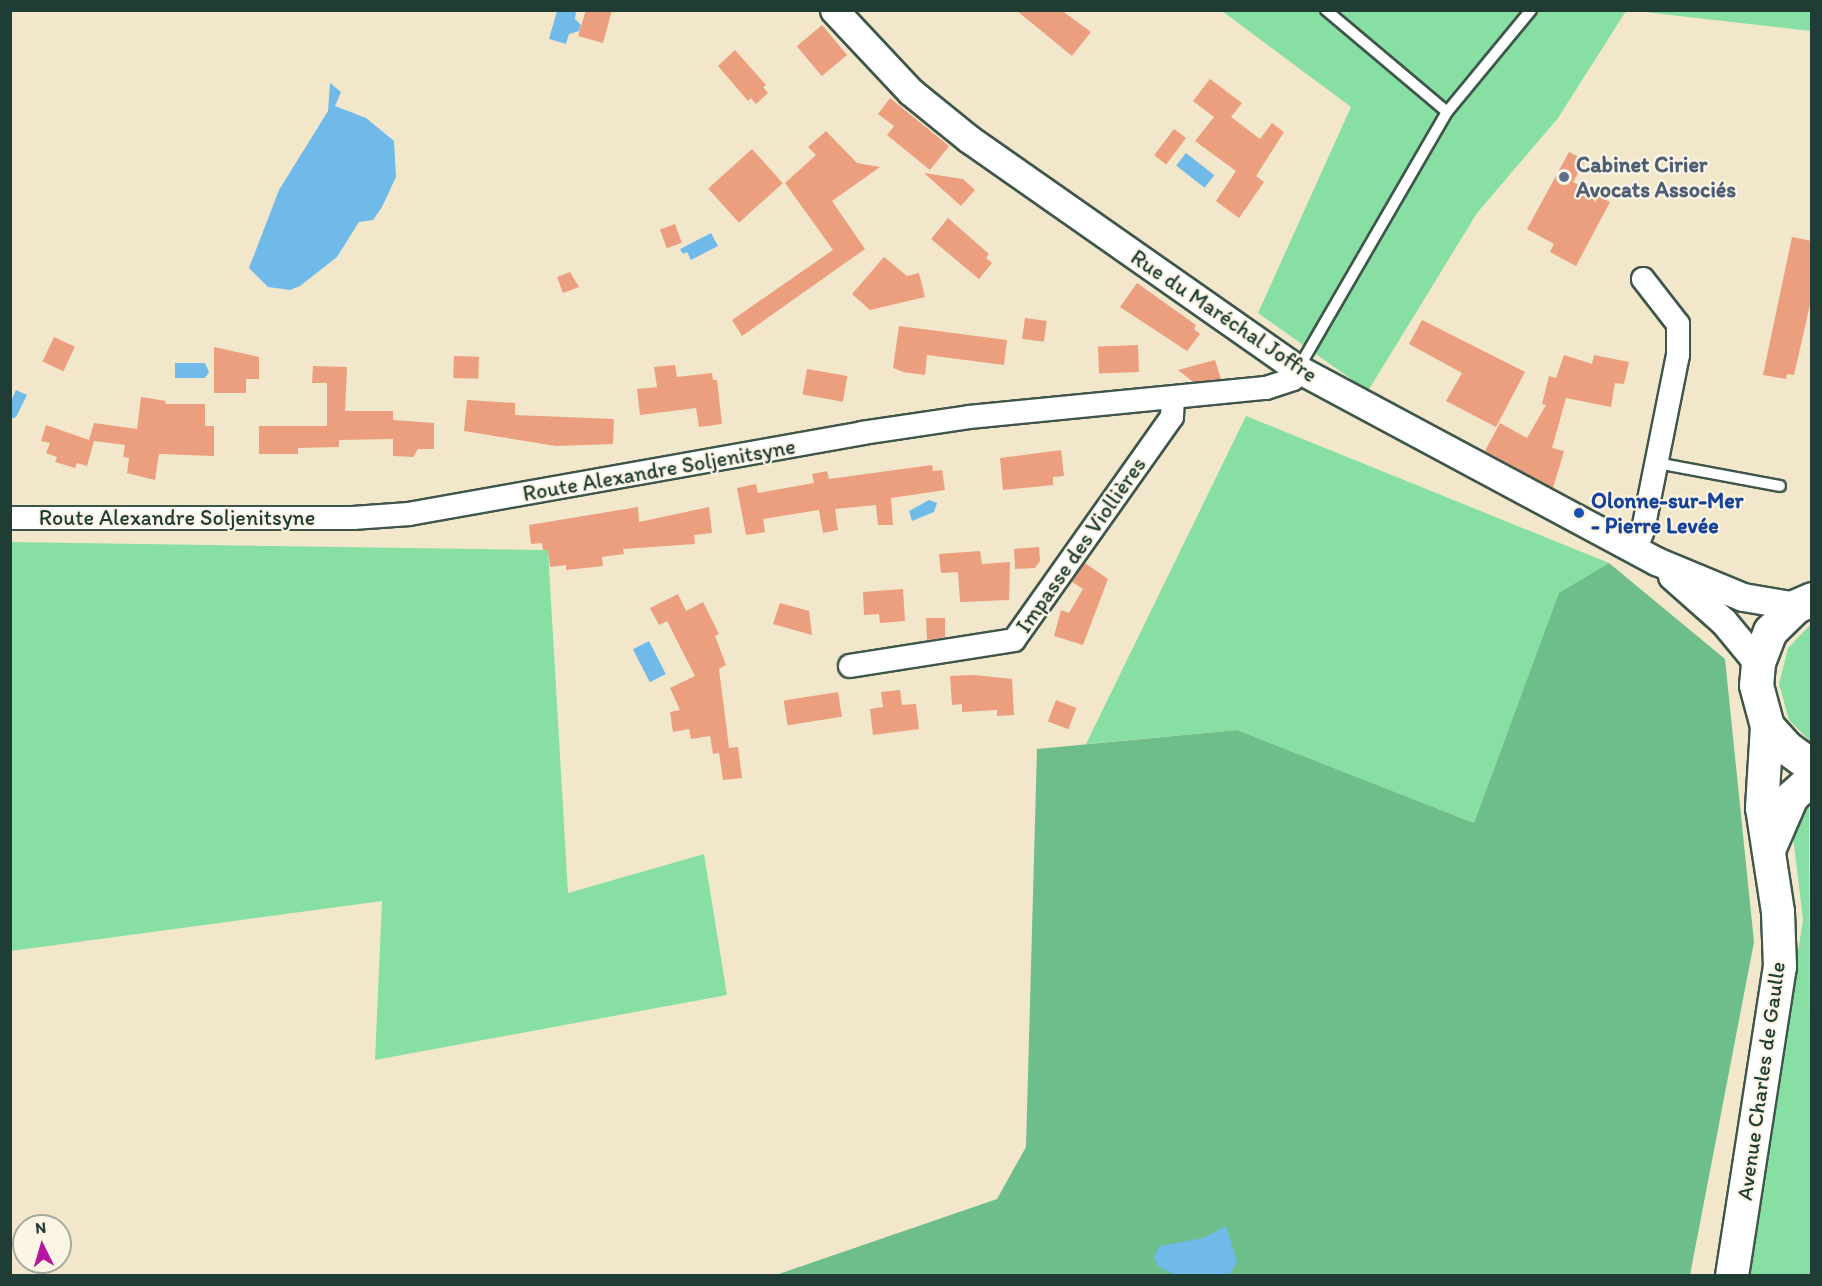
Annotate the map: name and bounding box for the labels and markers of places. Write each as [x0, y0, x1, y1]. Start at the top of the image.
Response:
place label: Cabinet Cirier Avocats Associés [1576, 151, 1736, 202]
marker: Cabinet Cirier Avocats Associés [1557, 170, 1571, 184]
place label: Olonne-sur-Mer - Pierre Levée [1591, 487, 1744, 538]
marker: Olonne-sur-Mer - Pierre Levée [1572, 506, 1586, 520]

